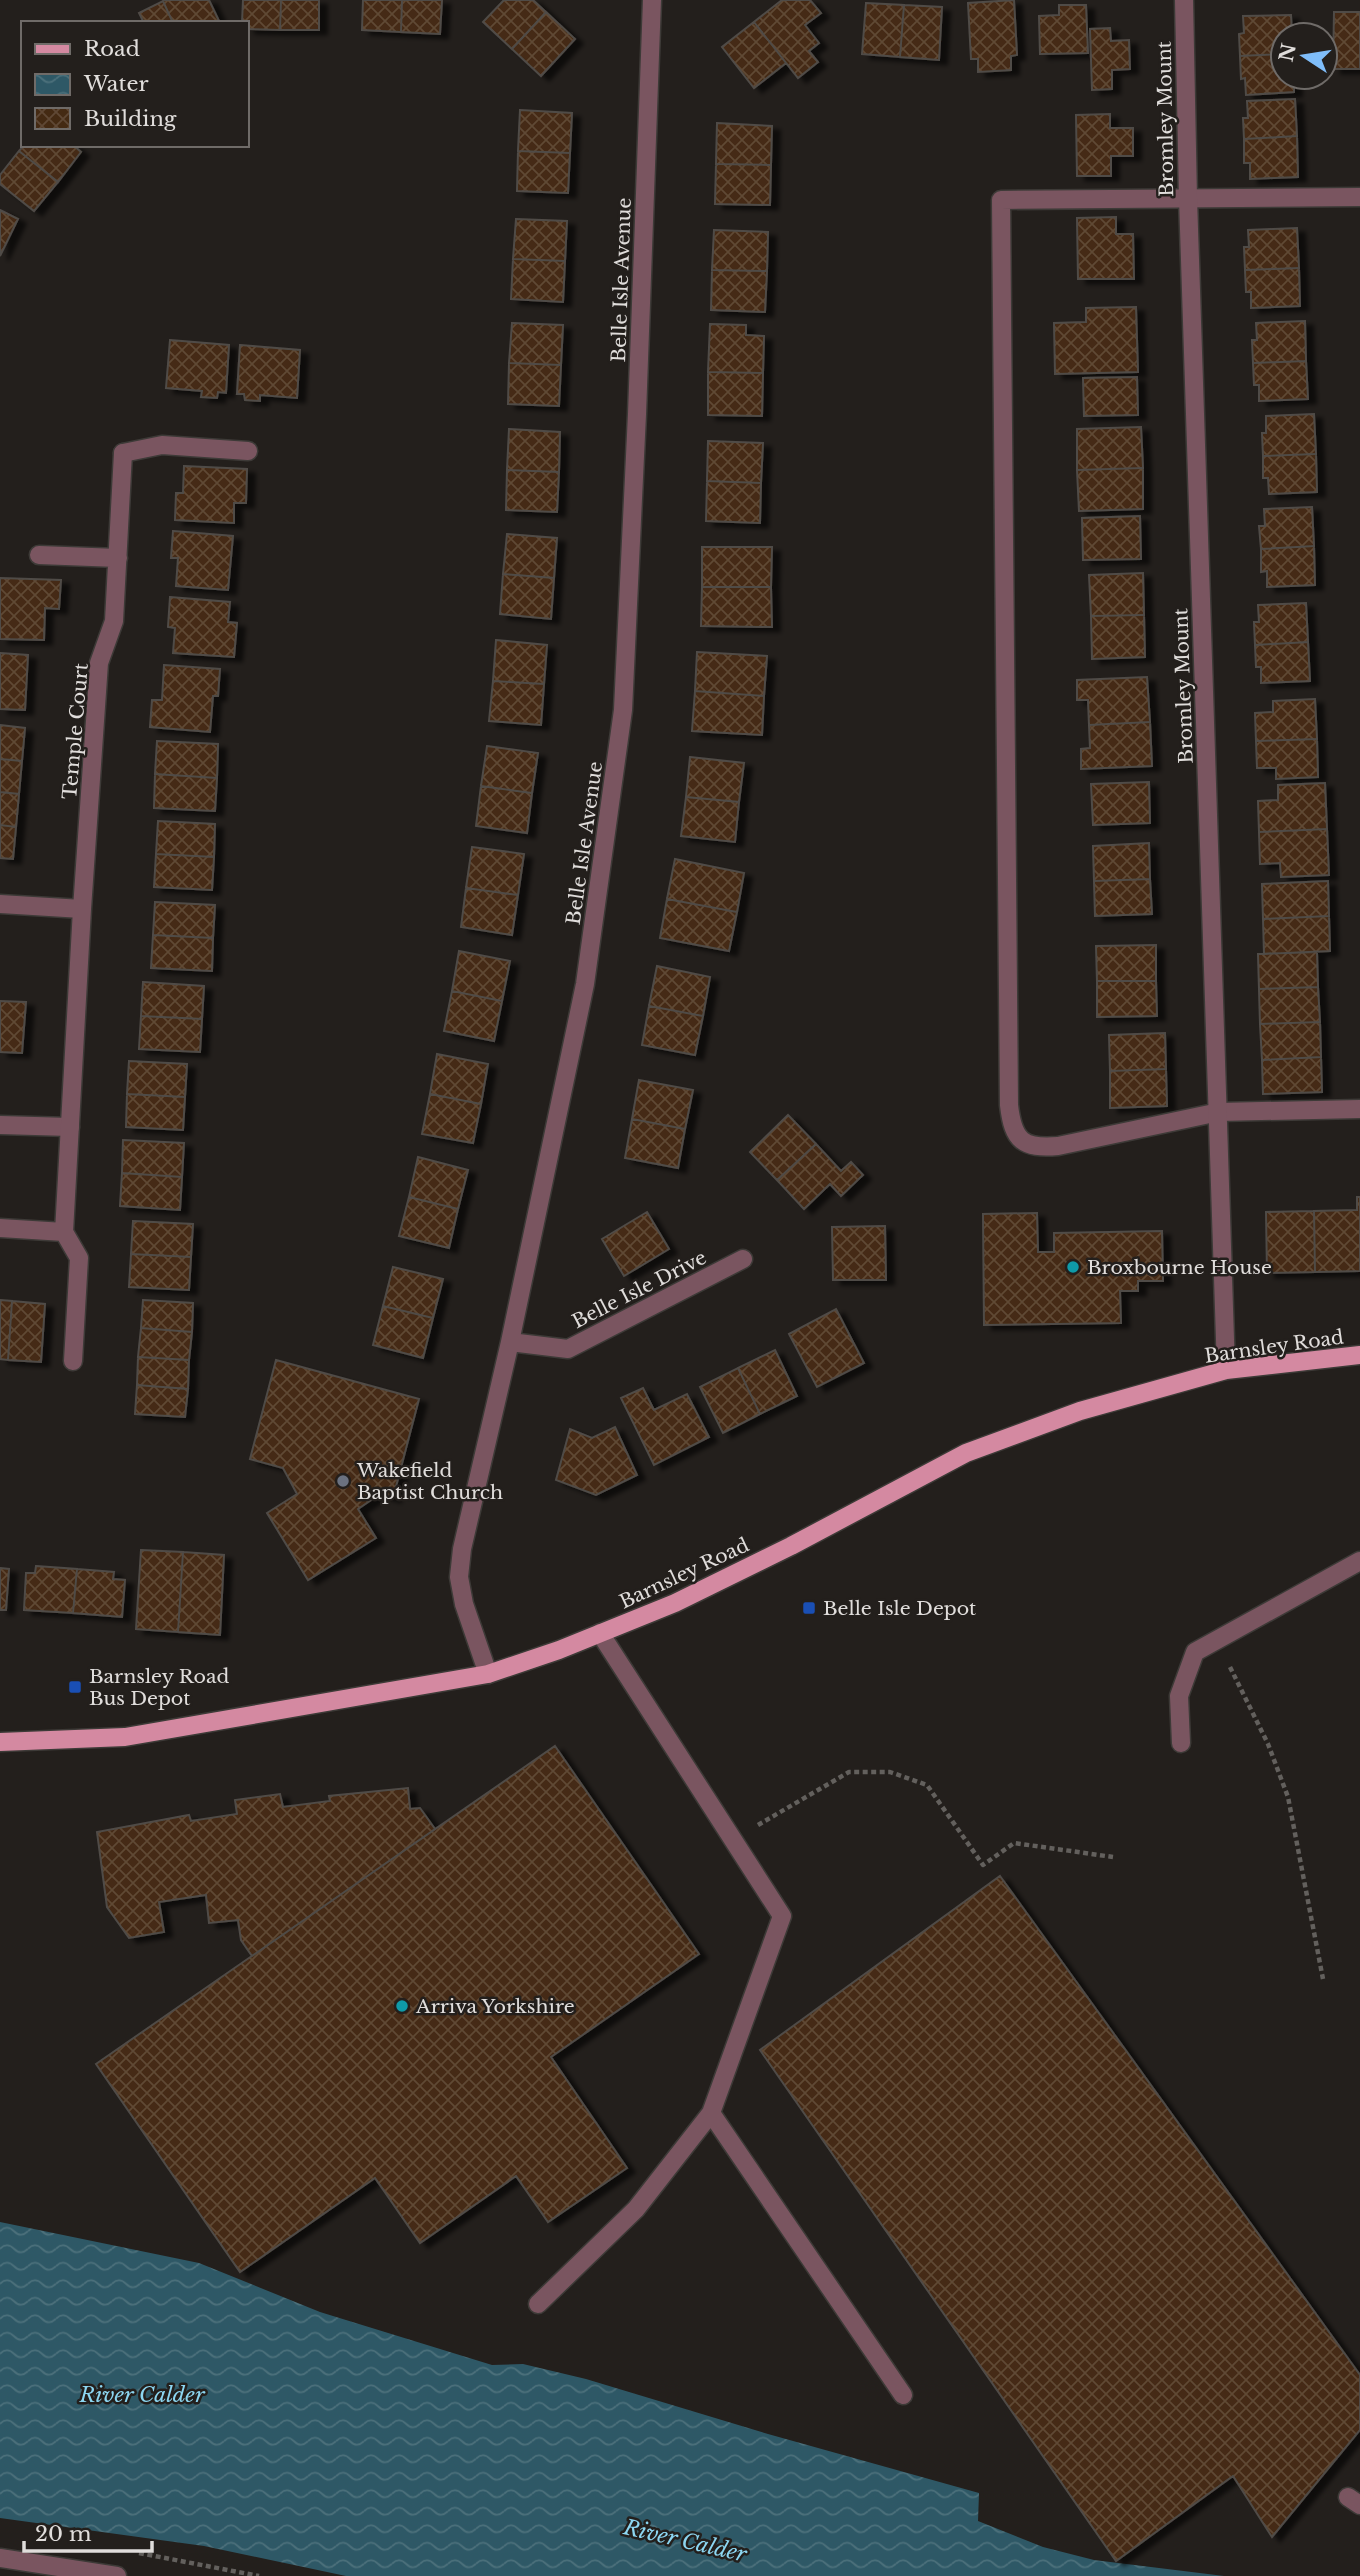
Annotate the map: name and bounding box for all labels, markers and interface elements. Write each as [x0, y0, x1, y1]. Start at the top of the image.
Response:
legend [21, 21, 248, 147]
north arrow [1269, 21, 1339, 91]
text: Road [84, 36, 140, 62]
street label: Bromley Mount [1153, 40, 1178, 197]
text: N [1275, 41, 1301, 64]
text: Water [83, 71, 148, 97]
text: Building [84, 106, 177, 132]
street label: Belle Isle Avenue [607, 197, 636, 363]
street label: Bromley Mount [1169, 607, 1198, 764]
street label: Temple Court [58, 661, 93, 800]
street label: Belle Isle Avenue [562, 760, 607, 926]
street label: Belle Isle Drive [568, 1246, 710, 1333]
place label: Broxbourne House [1087, 1256, 1272, 1279]
marker: Broxbourne House [1065, 1259, 1081, 1275]
street label: Barnsley Road [1203, 1325, 1345, 1368]
place label: Wakefield Baptist Church [356, 1459, 503, 1504]
marker: Wakefield Baptist Church [335, 1473, 351, 1489]
street label: Barnsley Road [616, 1533, 753, 1614]
place label: Belle Isle Depot [823, 1597, 977, 1620]
marker: Belle Isle Depot [801, 1600, 817, 1616]
place label: Barnsley Road Bus Depot [89, 1665, 229, 1710]
marker: Barnsley Road Bus Depot [67, 1679, 83, 1695]
place label: Arriva Yorkshire [415, 1995, 575, 2018]
marker: Arriva Yorkshire [394, 1998, 410, 2014]
water label: River Calder [78, 2382, 206, 2408]
scale bar [24, 2510, 152, 2554]
water label: River Calder [620, 2514, 750, 2568]
text: 20 m [35, 2521, 92, 2547]

